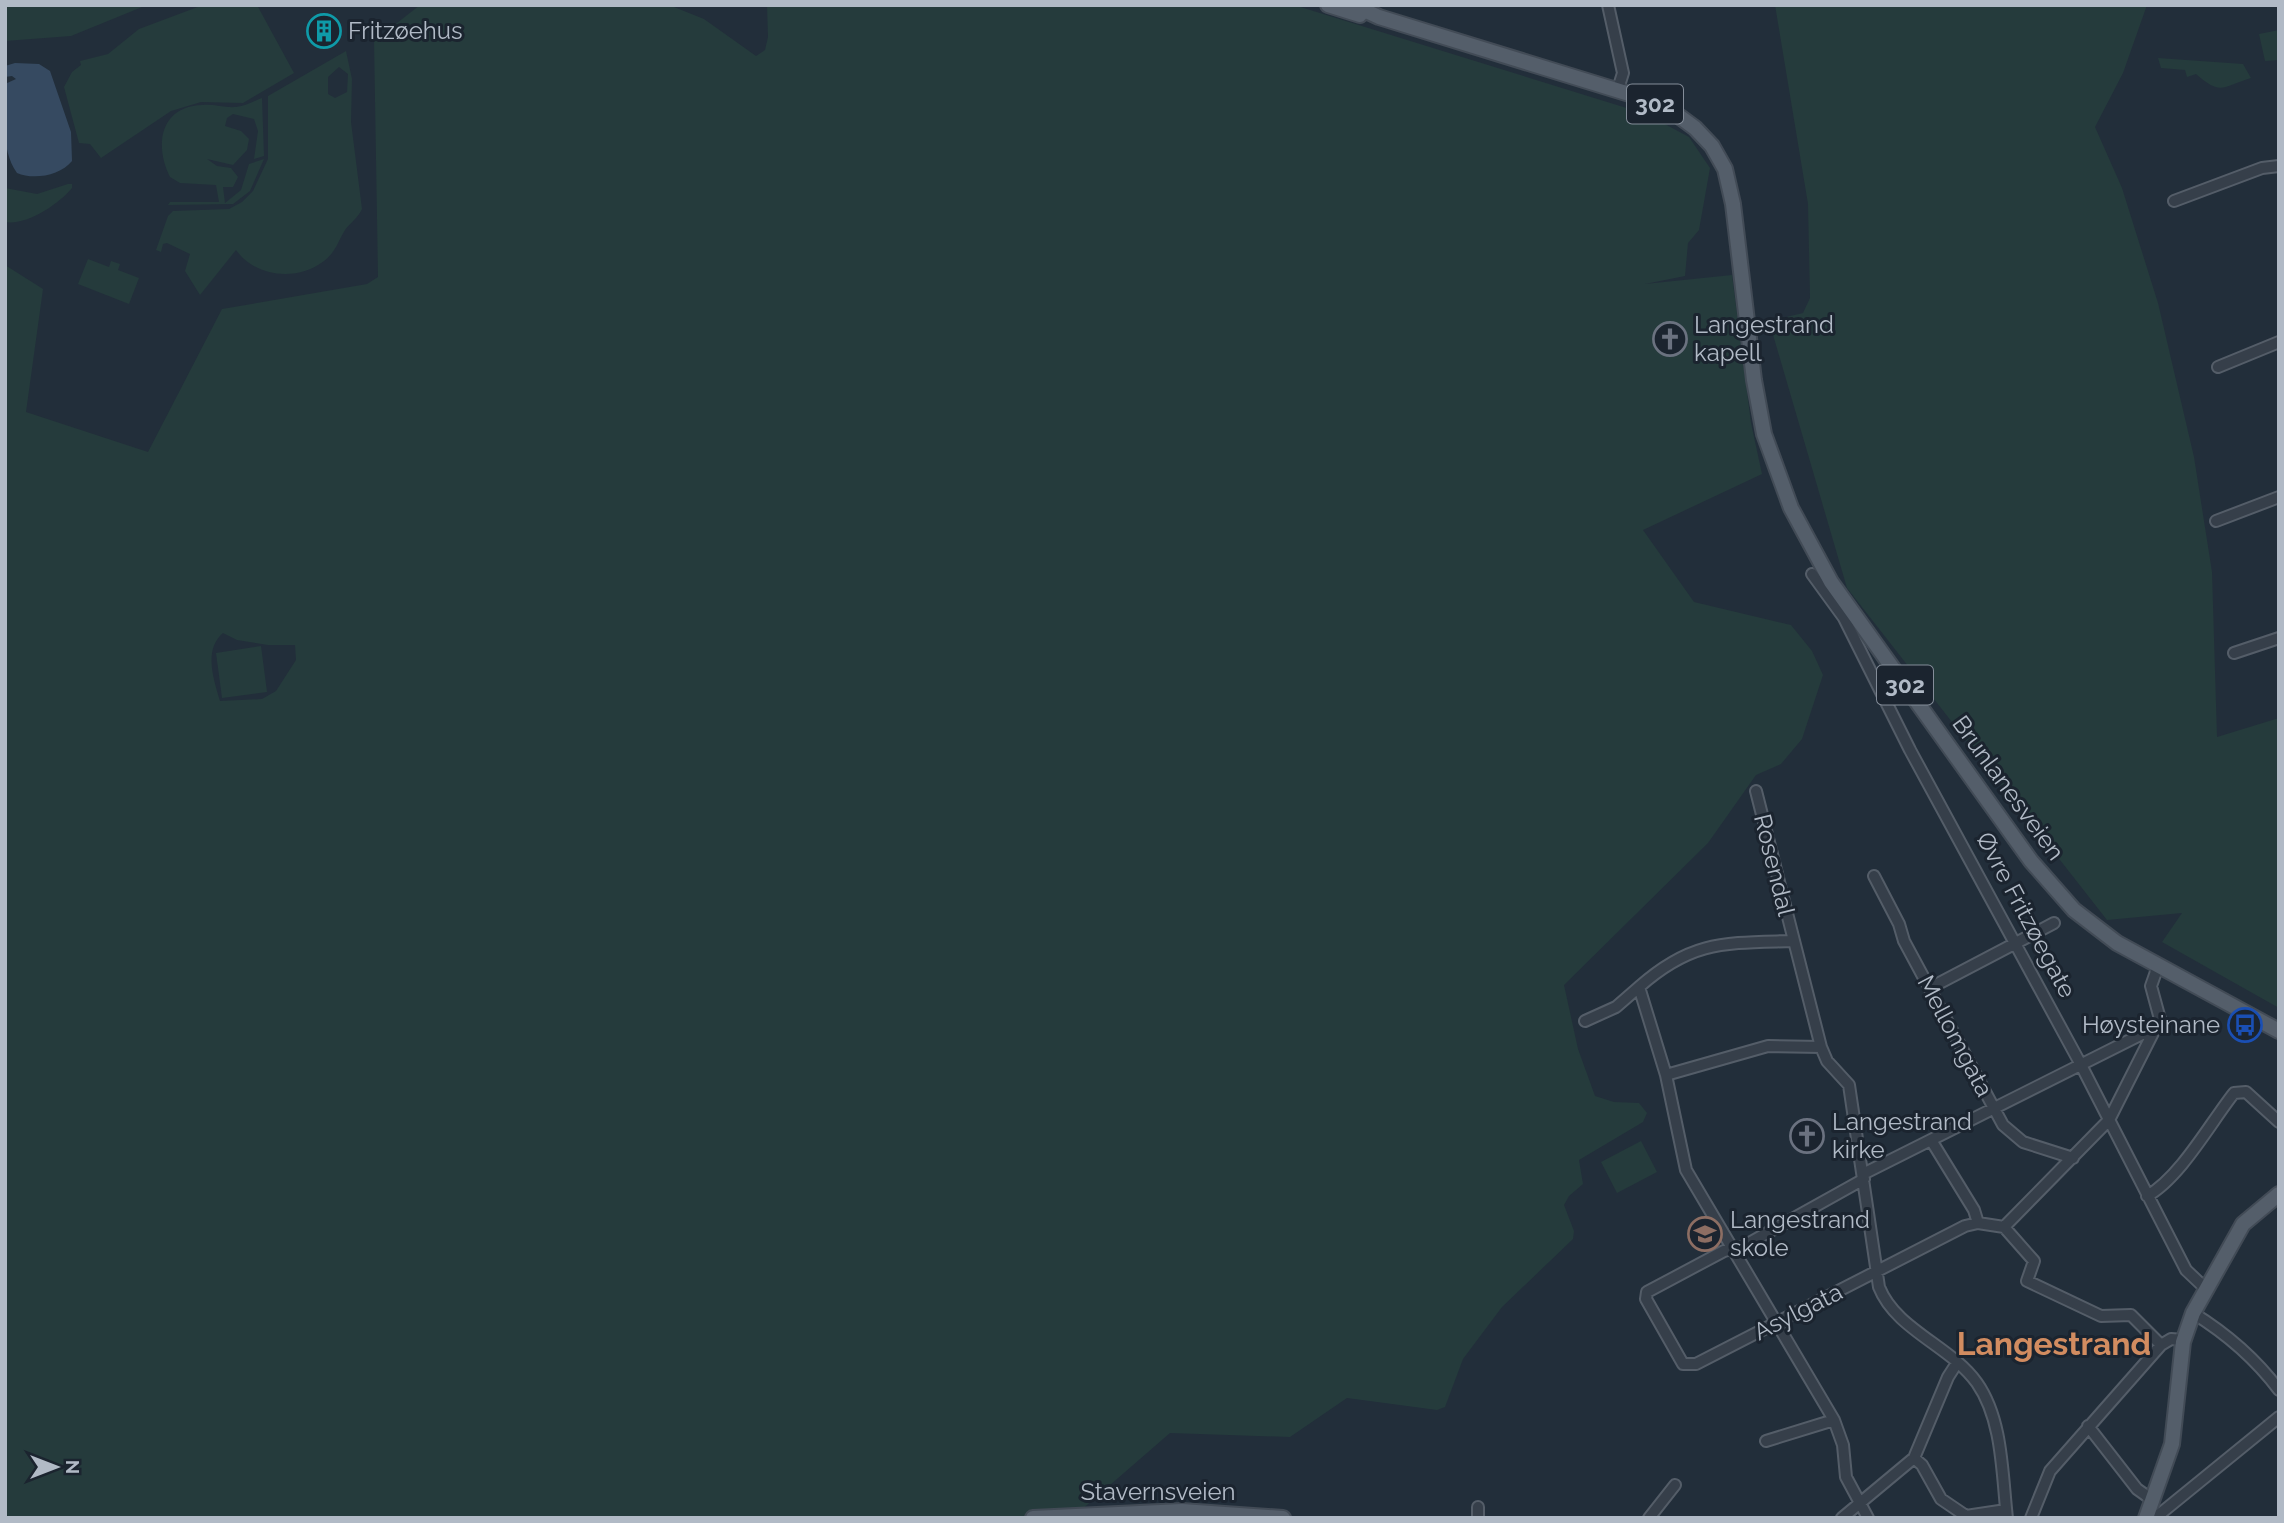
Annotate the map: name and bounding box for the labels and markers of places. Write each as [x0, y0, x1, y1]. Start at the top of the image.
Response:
building icon: Fritzøehus [305, 12, 343, 50]
place label: Fritzøehus [348, 16, 463, 45]
place label: Langestrand kapell [1694, 310, 1834, 367]
church icon: Langestrand kapell [1651, 320, 1689, 358]
bus stop icon: Høysteinane [2226, 1006, 2264, 1044]
place label: Høysteinane [2082, 1010, 2220, 1039]
place label: Langestrand kirke [1832, 1107, 1972, 1164]
church icon: Langestrand kirke [1788, 1117, 1826, 1155]
place label: Langestrand skole [1730, 1205, 1870, 1262]
school or university icon: Langestrand skole [1686, 1215, 1724, 1253]

